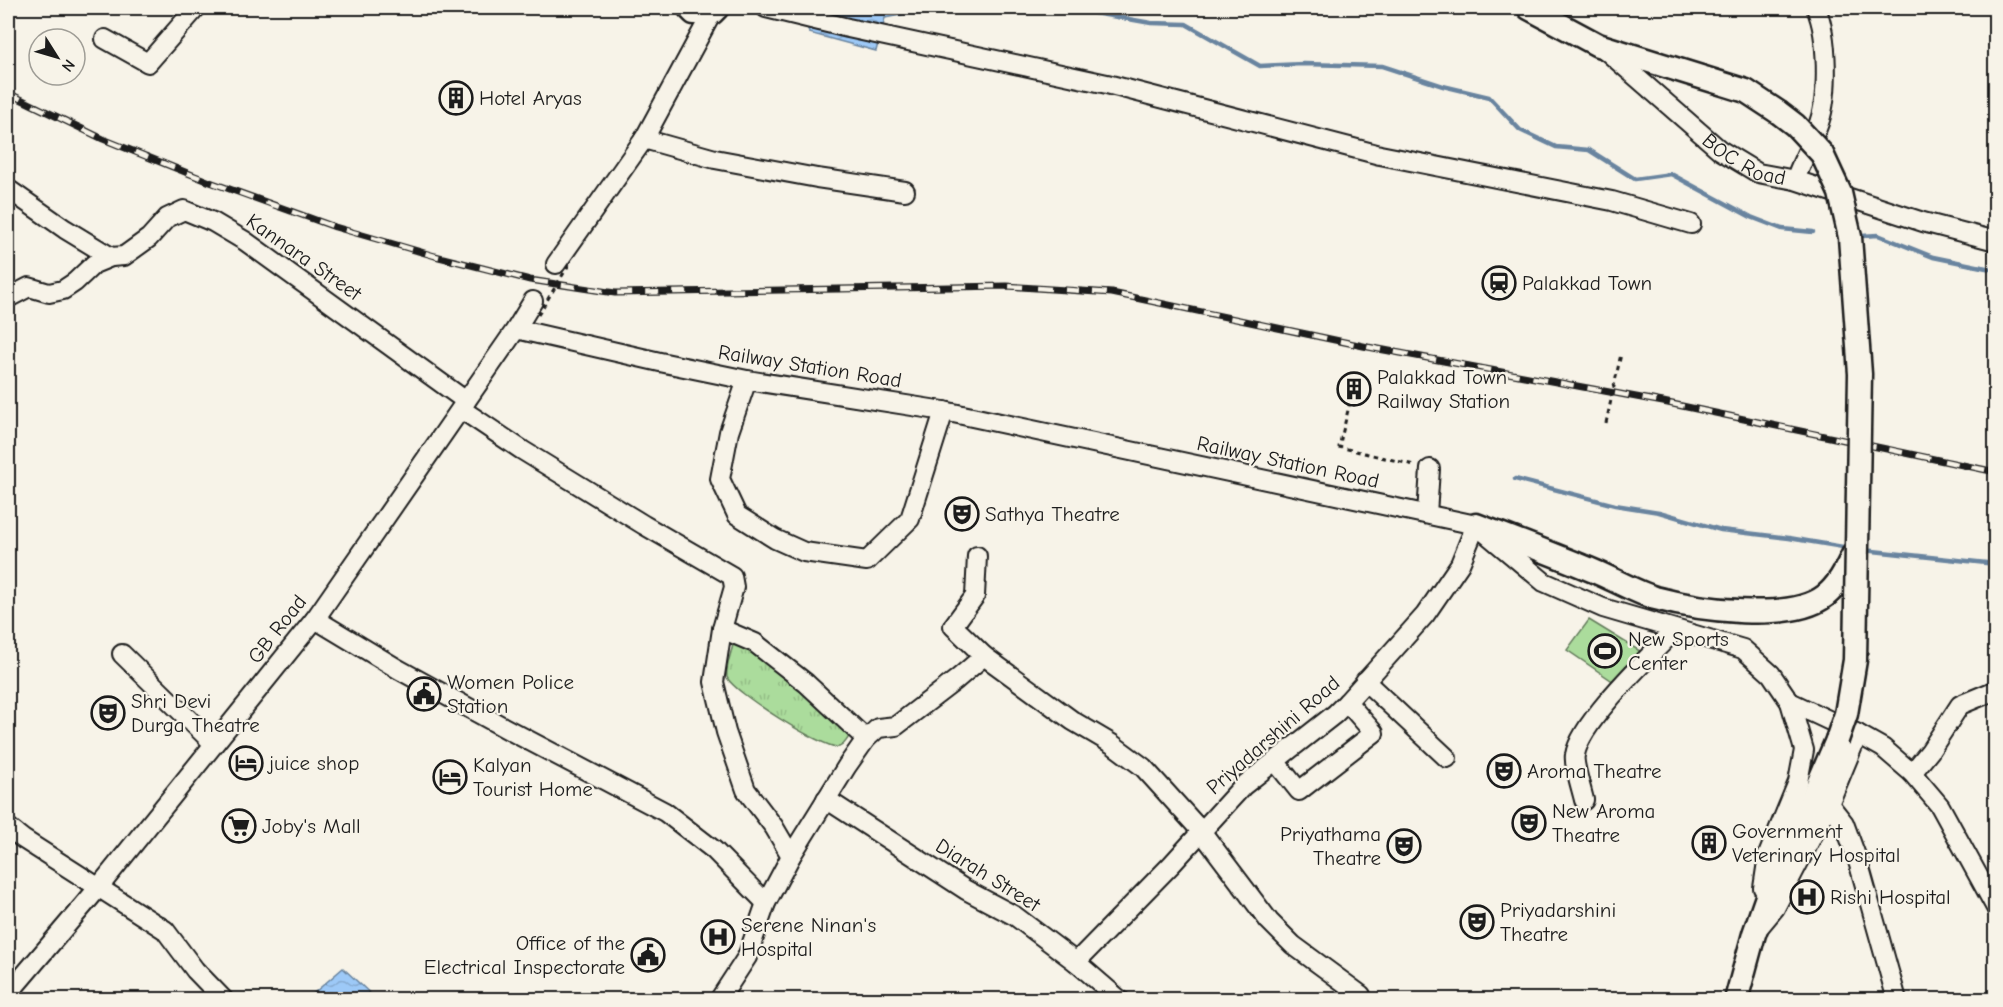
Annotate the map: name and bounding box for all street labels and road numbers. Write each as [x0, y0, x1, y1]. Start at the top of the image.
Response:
street label: BOC Road [1697, 128, 1788, 190]
street label: Kannara Street [242, 208, 367, 306]
street label: Railway Station Road [716, 340, 904, 392]
street label: Railway Station Road [1195, 431, 1381, 493]
street label: GB Road [243, 590, 311, 668]
street label: Priyadarshini Road [1202, 671, 1344, 799]
street label: Diarah Street [931, 833, 1045, 917]

